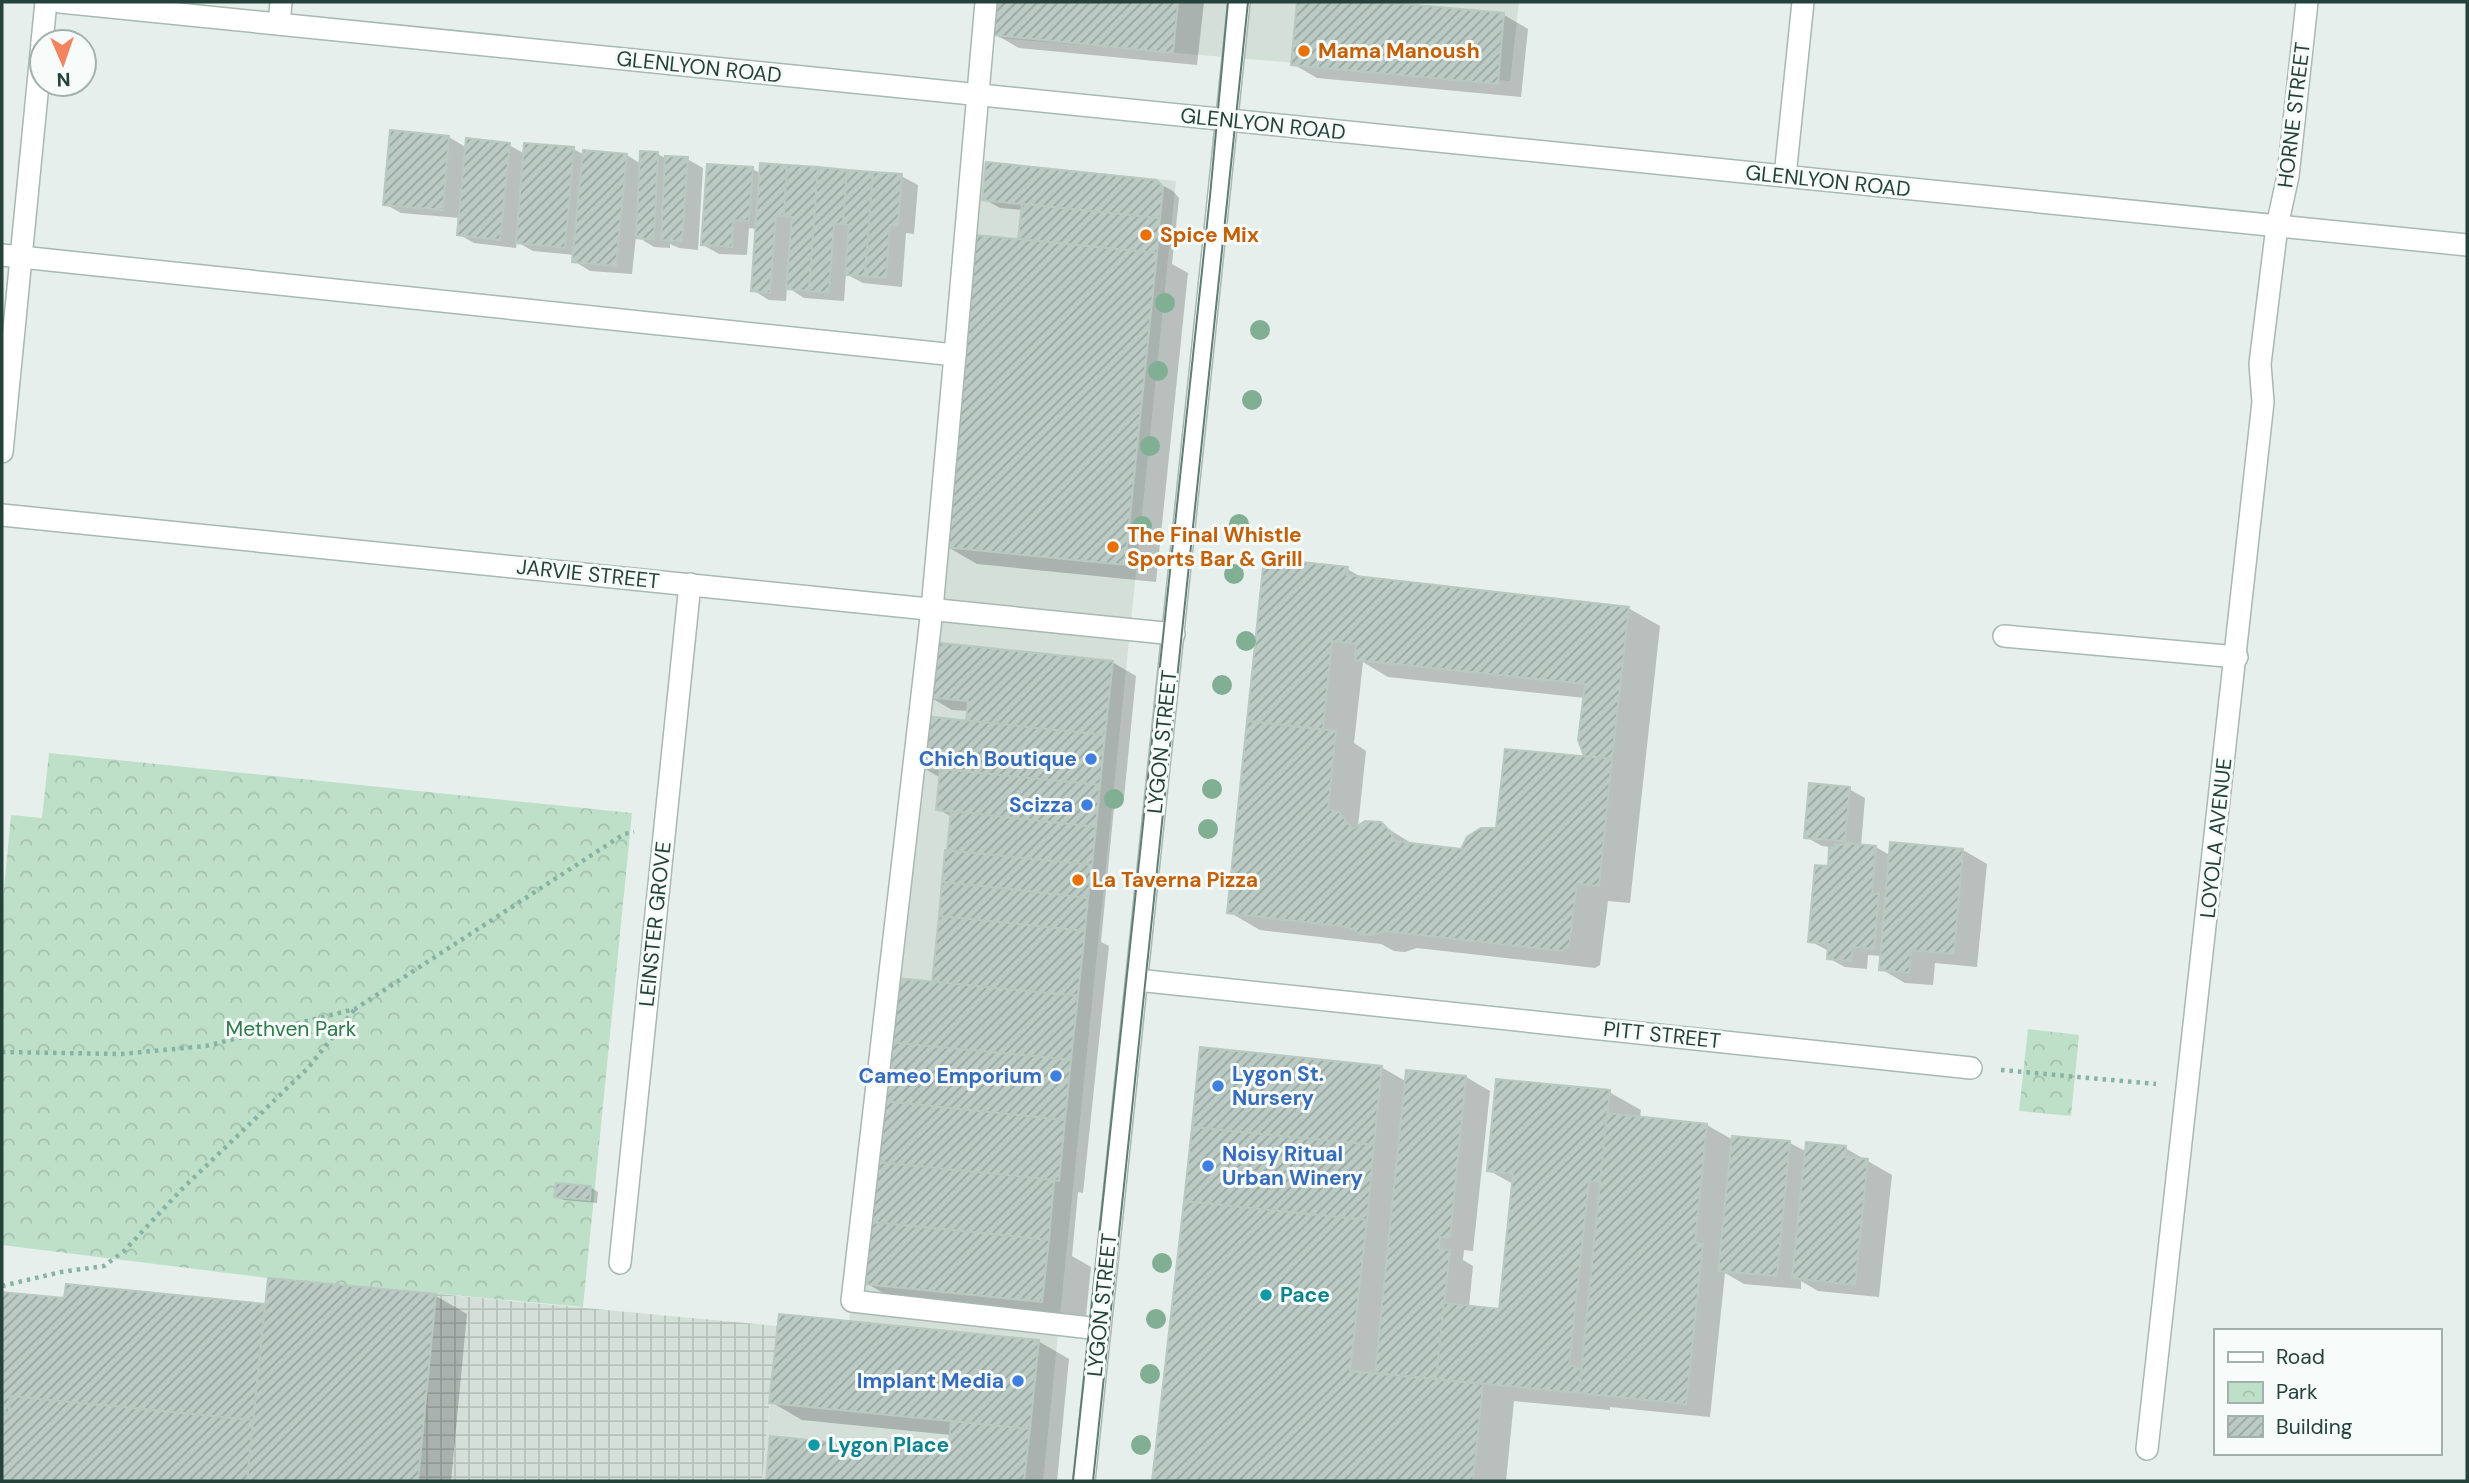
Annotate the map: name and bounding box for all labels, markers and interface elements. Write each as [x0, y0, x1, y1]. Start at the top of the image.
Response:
north arrow [28, 28, 98, 98]
place label: Mama Manoush [1318, 37, 1480, 65]
street label: HORNE STREET [2271, 40, 2317, 189]
marker: Mama Manoush [1296, 43, 1312, 59]
street label: GLENLYON ROAD [615, 44, 783, 90]
text: N [56, 67, 71, 92]
street label: GLENLYON ROAD [1179, 101, 1347, 147]
street label: GLENLYON ROAD [1744, 158, 1912, 204]
place label: Spice Mix [1160, 221, 1259, 249]
marker: Spice Mix [1138, 227, 1154, 243]
place label: The Final Whistle Sports Bar & Grill [1127, 521, 1303, 573]
marker: The Final Whistle Sports Bar & Grill [1105, 539, 1121, 555]
street label: JARVIE STREET [515, 553, 661, 595]
street label: LYGON STREET [1141, 669, 1183, 815]
place label: Chich Boutique [919, 745, 1077, 773]
marker: Chich Boutique [1083, 751, 1099, 767]
street label: LOYOLA AVENUE [2194, 757, 2238, 919]
place label: Scizza [1009, 791, 1073, 819]
marker: Scizza [1079, 797, 1095, 813]
street label: LEINSTER GROVE [632, 840, 678, 1008]
place label: La Taverna Pizza [1092, 866, 1258, 894]
marker: La Taverna Pizza [1070, 872, 1086, 888]
park label: Methven Park [226, 1015, 357, 1043]
street label: PITT STREET [1602, 1015, 1722, 1055]
place label: Lygon St. Nursery [1232, 1060, 1324, 1112]
place label: Cameo Emporium [858, 1062, 1042, 1090]
marker: Cameo Emporium [1048, 1068, 1064, 1084]
marker: Lygon St. Nursery [1210, 1078, 1226, 1094]
place label: Noisy Ritual Urban Winery [1222, 1140, 1363, 1192]
marker: Noisy Ritual Urban Winery [1200, 1158, 1216, 1174]
street label: LYGON STREET [1081, 1232, 1123, 1378]
place label: Pace [1280, 1281, 1330, 1309]
marker: Pace [1258, 1287, 1274, 1303]
legend [2214, 1329, 2441, 1455]
text: Road [2276, 1343, 2325, 1371]
place label: Implant Media [857, 1367, 1004, 1395]
marker: Implant Media [1010, 1373, 1026, 1389]
text: Park [2276, 1378, 2318, 1406]
text: Building [2276, 1413, 2353, 1441]
place label: Lygon Place [828, 1431, 949, 1459]
marker: Lygon Place [806, 1437, 822, 1453]

